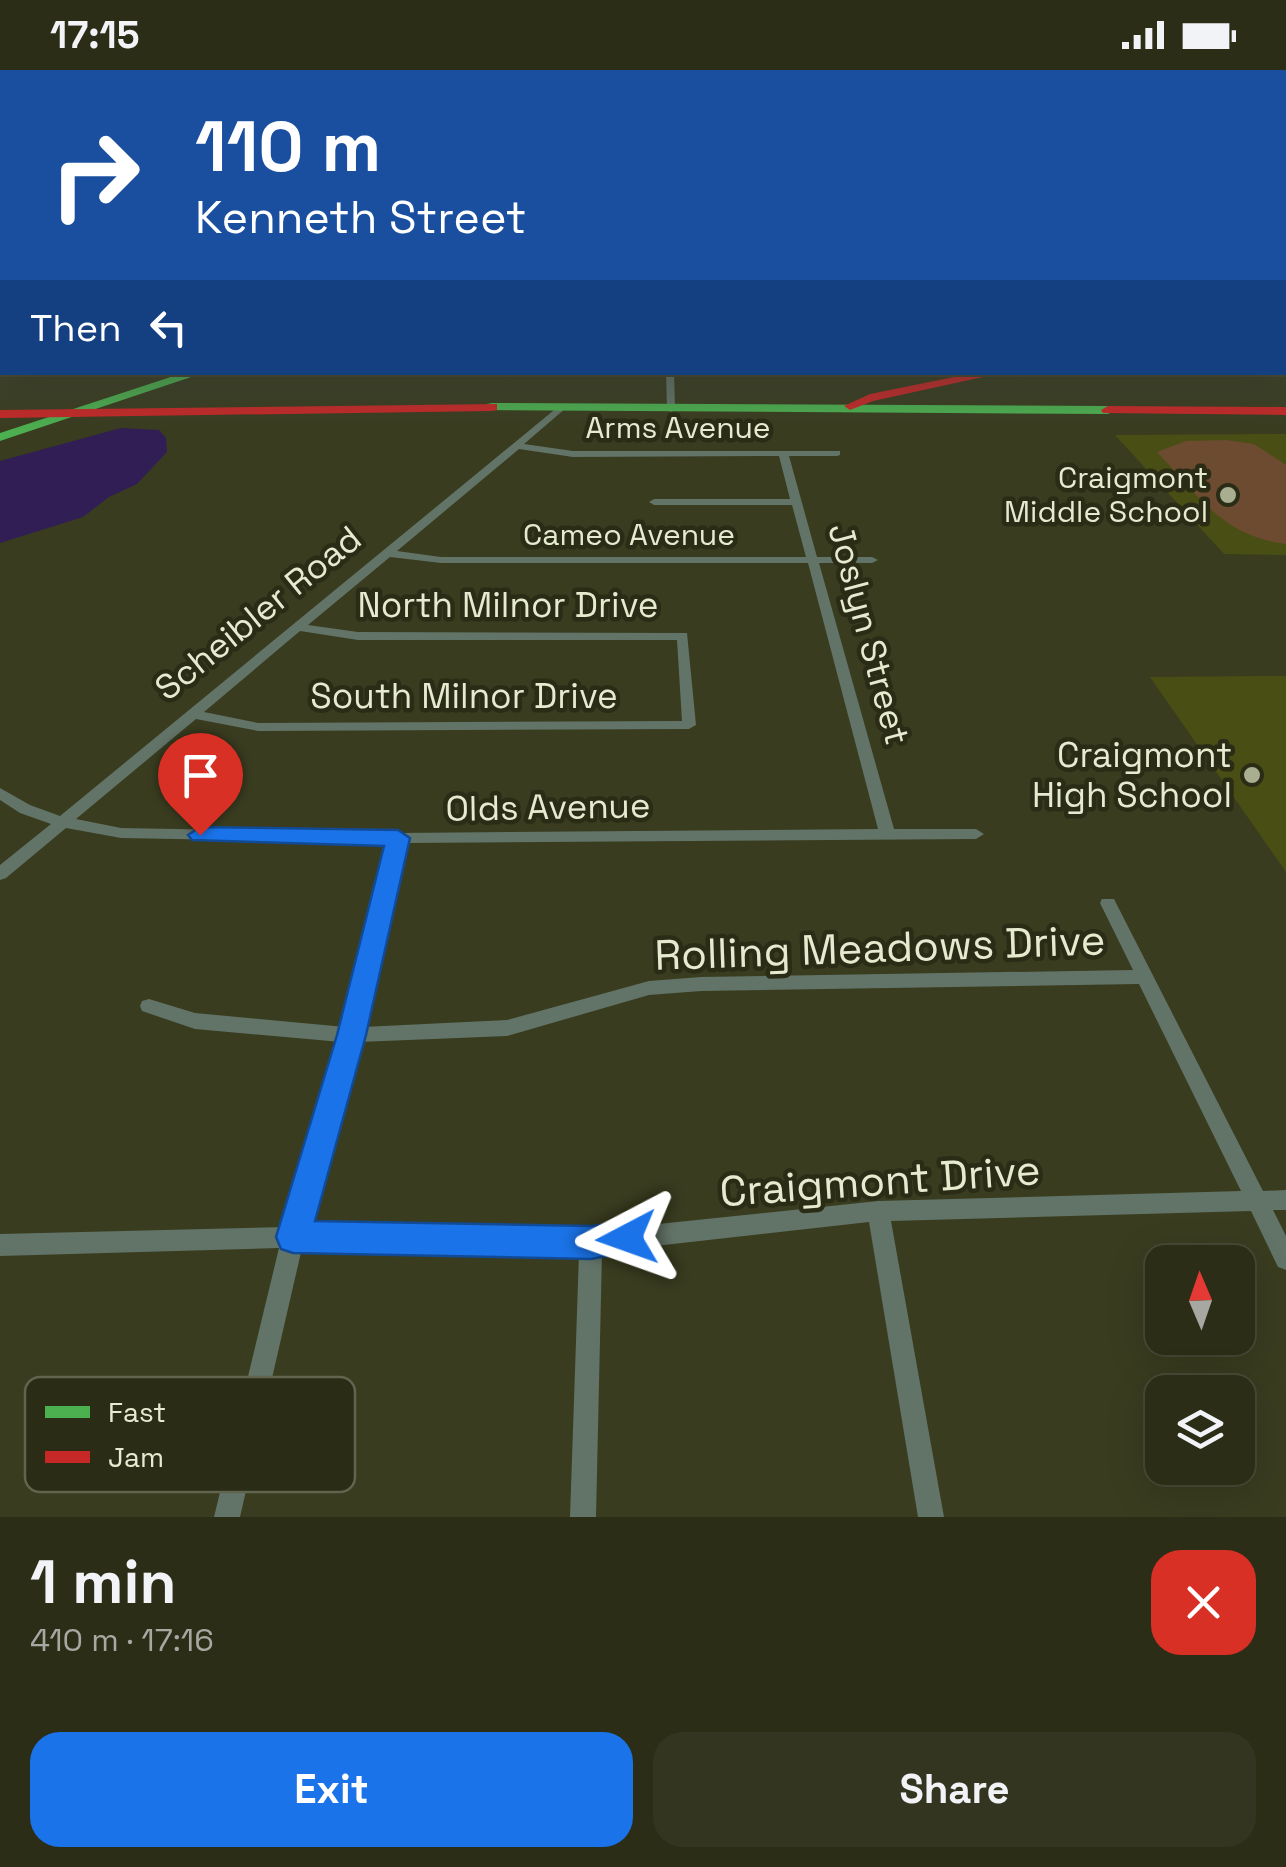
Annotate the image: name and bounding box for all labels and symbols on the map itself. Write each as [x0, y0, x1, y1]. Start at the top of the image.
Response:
street label: Arms Avenue [585, 408, 771, 447]
place label: Craigmont Middle School [1004, 458, 1208, 531]
marker: Craigmont Middle School [1217, 484, 1239, 506]
street label: Cameo Avenue [523, 515, 735, 554]
street label: Scheibler Road [146, 516, 370, 710]
street label: Joslyn Street [818, 519, 920, 749]
street label: North Milnor Drive [357, 583, 659, 627]
street label: South Milnor Drive [310, 674, 618, 718]
pin [158, 733, 243, 836]
place label: Craigmont High School [1032, 733, 1232, 817]
marker: Craigmont High School [1241, 764, 1263, 786]
street label: Olds Avenue [445, 783, 651, 831]
street label: Rolling Meadows Drive [654, 913, 1106, 982]
street label: Craigmont Drive [718, 1143, 1042, 1218]
position arrow [575, 1186, 679, 1290]
north arrow [1145, 1245, 1255, 1355]
legend [25, 1377, 355, 1492]
text: Fast [108, 1394, 166, 1430]
text: Jam [108, 1439, 164, 1475]

